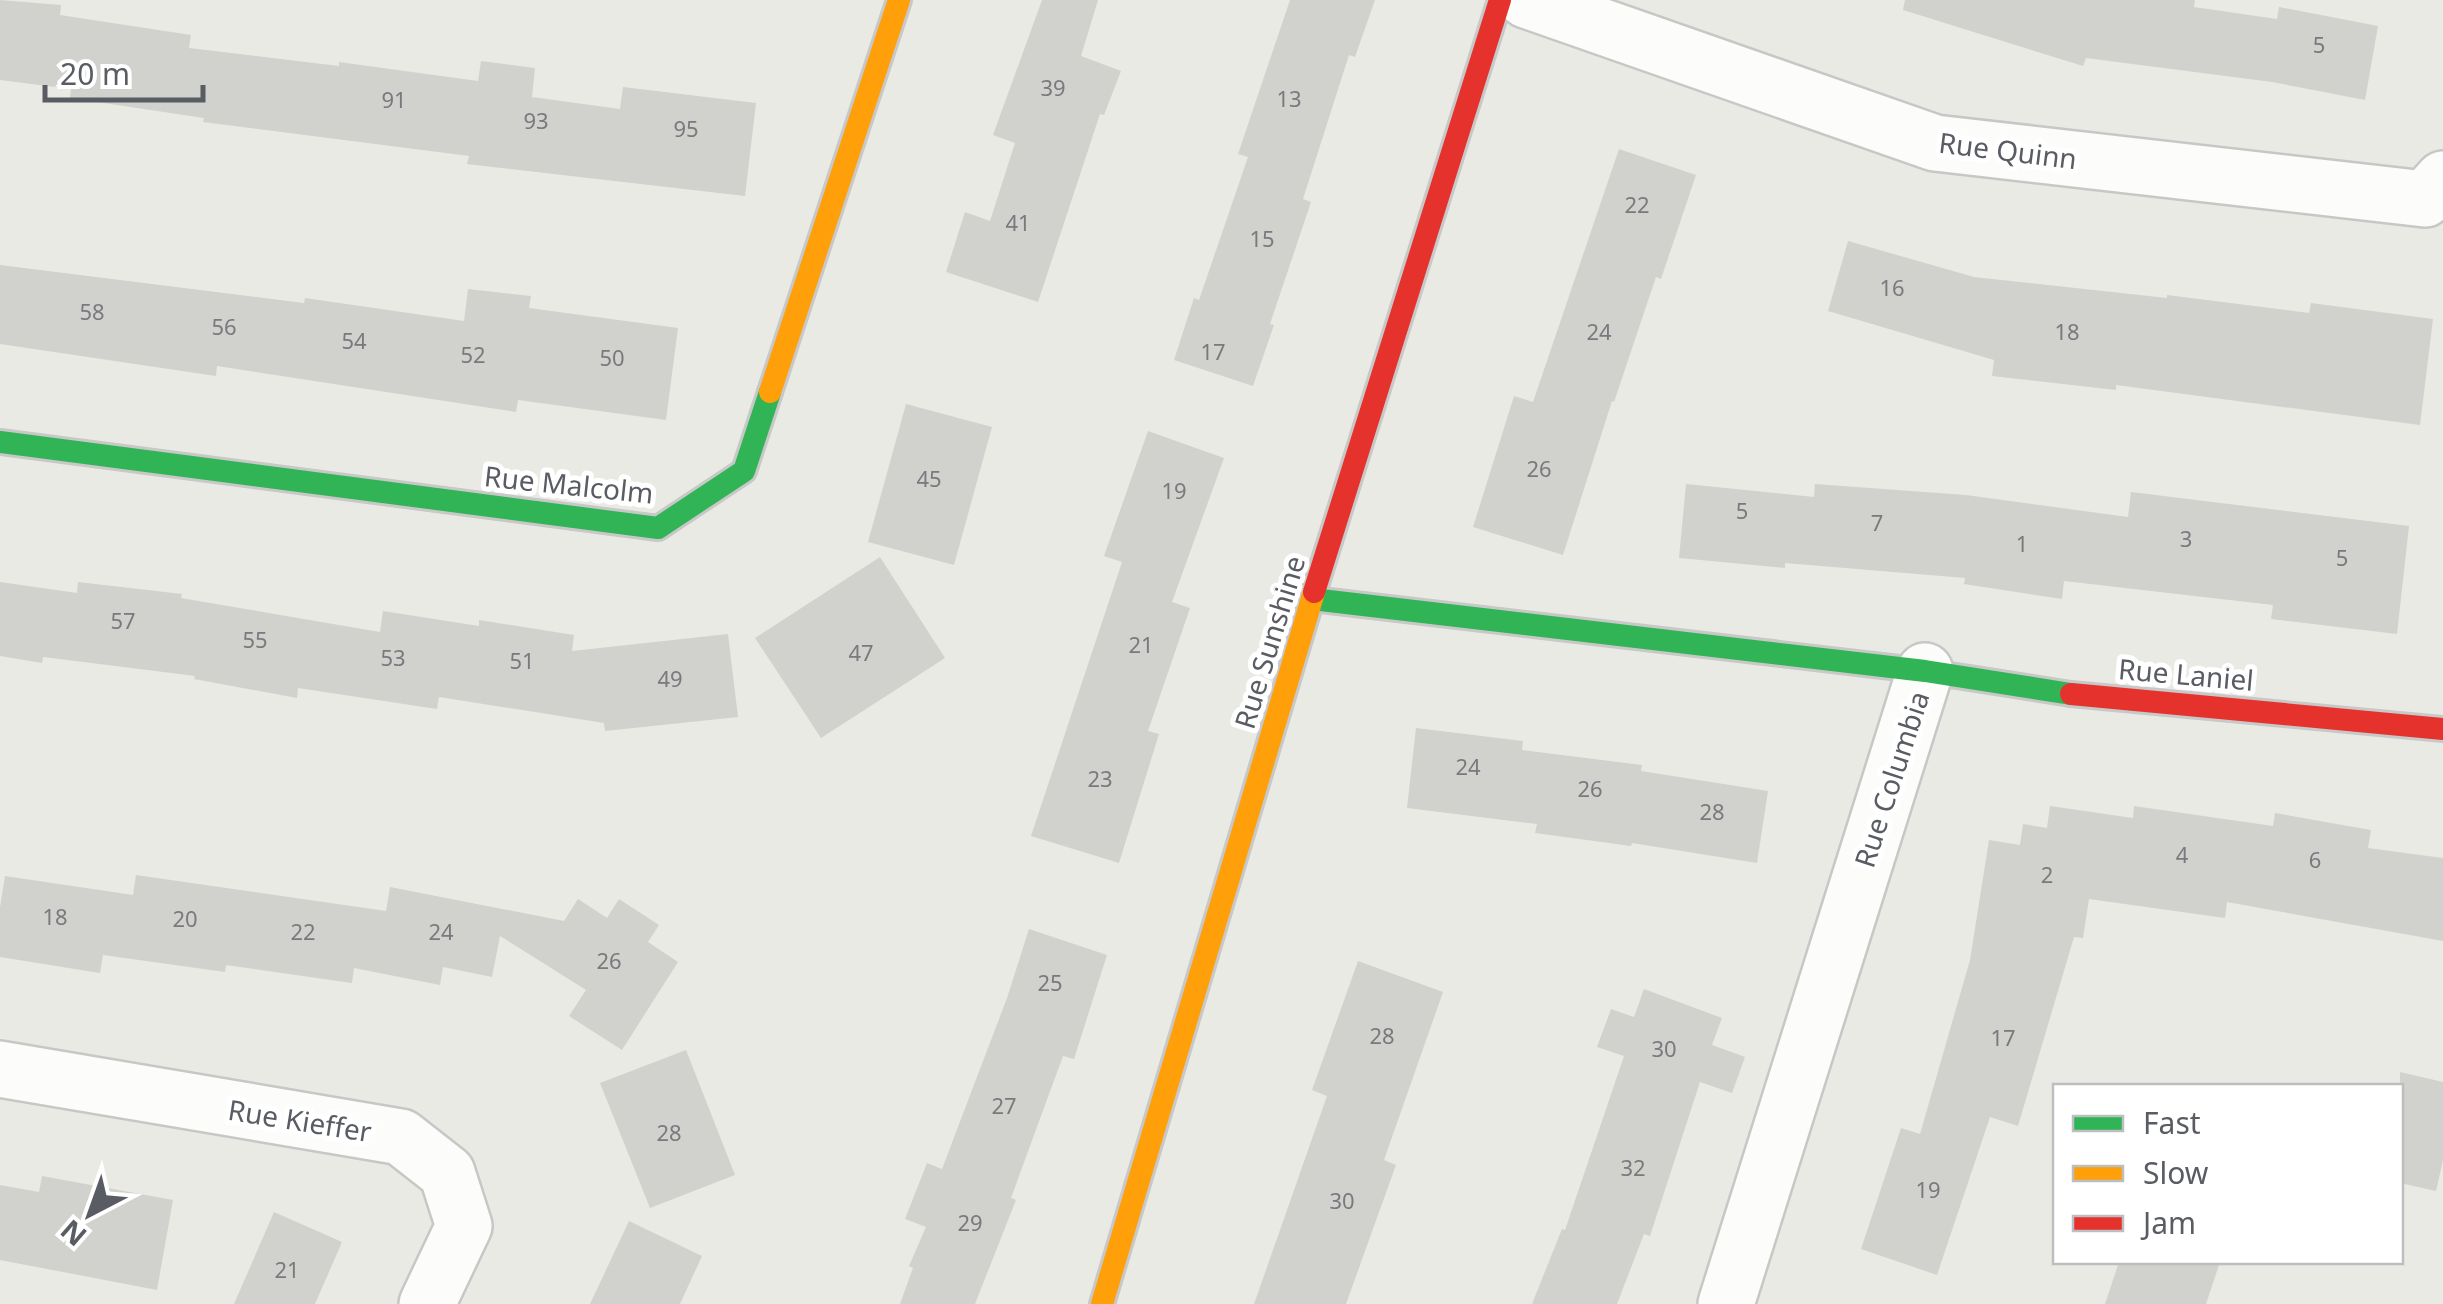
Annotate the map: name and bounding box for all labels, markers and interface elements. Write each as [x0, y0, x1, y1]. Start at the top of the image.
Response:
house number: 5 [2313, 29, 2325, 59]
scale bar [45, 40, 202, 102]
text: 20 m [60, 53, 130, 94]
house number: 39 [1040, 72, 1066, 102]
house number: 13 [1276, 83, 1302, 113]
house number: 91 [381, 84, 407, 114]
house number: 93 [523, 105, 549, 135]
house number: 95 [673, 113, 699, 143]
street label: Rue Quinn [1937, 123, 2079, 177]
house number: 22 [1624, 189, 1650, 219]
house number: 41 [1005, 207, 1031, 237]
house number: 15 [1249, 223, 1275, 253]
house number: 16 [1879, 272, 1905, 302]
house number: 58 [79, 296, 105, 326]
house number: 56 [211, 311, 237, 341]
house number: 24 [1586, 316, 1612, 346]
house number: 18 [2054, 316, 2080, 346]
house number: 54 [341, 325, 367, 355]
house number: 17 [1200, 336, 1226, 366]
house number: 52 [460, 339, 486, 369]
house number: 50 [599, 342, 625, 372]
house number: 26 [1526, 453, 1552, 483]
street label: Rue Malcolm [483, 456, 655, 512]
house number: 45 [916, 463, 942, 493]
house number: 19 [1161, 475, 1187, 505]
house number: 5 [1736, 495, 1748, 525]
house number: 7 [1871, 507, 1883, 537]
house number: 3 [2180, 523, 2192, 553]
house number: 1 [2016, 528, 2028, 558]
house number: 5 [2336, 542, 2348, 572]
street label: Rue Sunshine [1225, 551, 1313, 733]
house number: 57 [110, 605, 136, 635]
house number: 55 [242, 624, 268, 654]
house number: 21 [1128, 629, 1154, 659]
house number: 47 [848, 637, 874, 667]
house number: 53 [380, 642, 406, 672]
house number: 51 [509, 645, 535, 675]
street label: Rue Laniel [2117, 649, 2255, 699]
house number: 49 [657, 663, 683, 693]
street label: Rue Columbia [1845, 686, 1937, 872]
house number: 24 [1455, 751, 1481, 781]
house number: 23 [1087, 763, 1113, 793]
house number: 26 [1577, 773, 1603, 803]
house number: 28 [1699, 796, 1725, 826]
house number: 4 [2176, 839, 2189, 869]
house number: 6 [2309, 844, 2321, 874]
house number: 2 [2041, 859, 2053, 889]
house number: 18 [42, 901, 68, 931]
house number: 20 [172, 903, 198, 933]
house number: 22 [290, 916, 316, 946]
house number: 24 [428, 916, 454, 946]
house number: 26 [596, 945, 622, 975]
house number: 25 [1037, 967, 1063, 997]
house number: 28 [1369, 1020, 1395, 1050]
house number: 17 [1990, 1022, 2016, 1052]
house number: 30 [1651, 1033, 1677, 1063]
legend [2053, 1084, 2403, 1264]
street label: Rue Kieffer [226, 1090, 375, 1150]
house number: 27 [991, 1090, 1017, 1120]
text: Fast [2143, 1102, 2201, 1143]
house number: 28 [656, 1117, 682, 1147]
house number: 32 [1620, 1152, 1646, 1182]
text: Slow [2143, 1152, 2209, 1193]
north arrow [40, 1164, 140, 1264]
house number: 19 [1915, 1174, 1941, 1204]
house number: 30 [1329, 1185, 1355, 1215]
text: Jam [2140, 1202, 2196, 1243]
house number: 29 [957, 1207, 983, 1237]
text: N [52, 1212, 94, 1255]
house number: 21 [274, 1254, 300, 1284]

